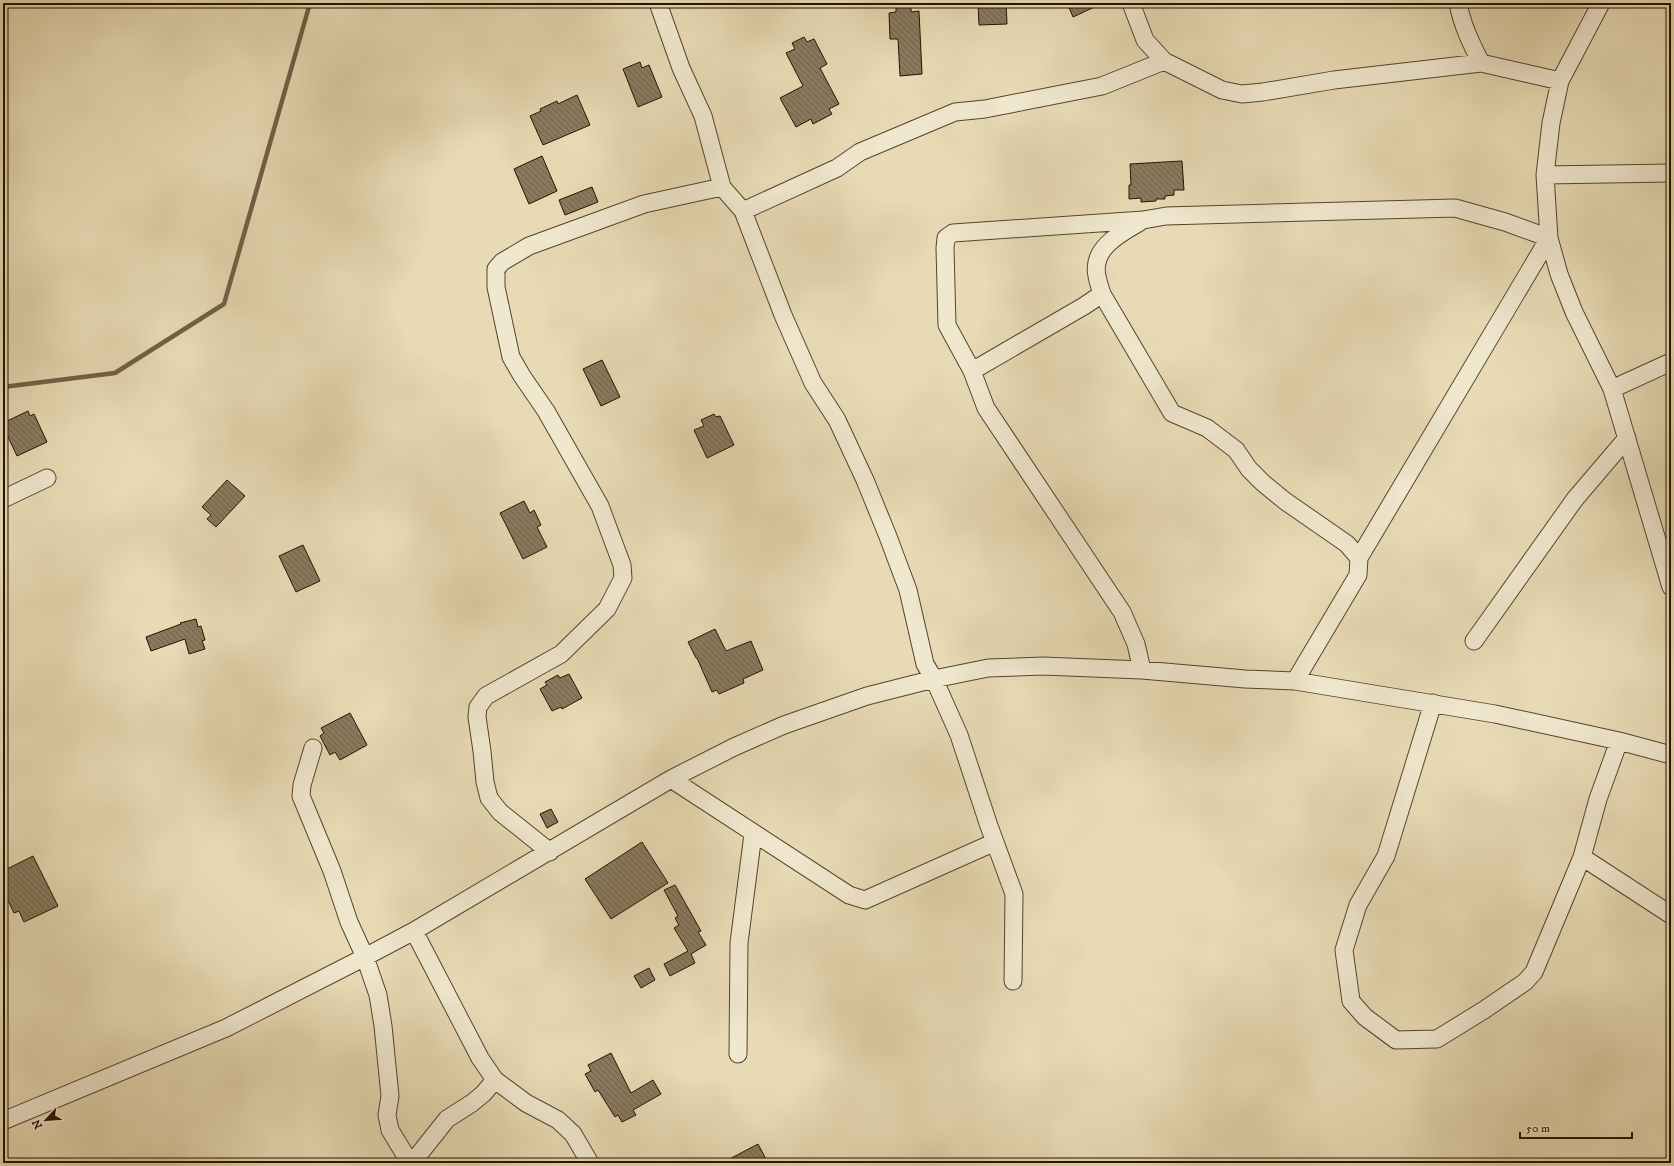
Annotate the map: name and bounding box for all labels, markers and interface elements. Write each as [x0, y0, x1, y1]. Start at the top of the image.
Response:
north arrow [26, 1100, 66, 1140]
scale bar [1520, 1114, 1632, 1140]
text: N [30, 1117, 46, 1131]
text: 50 m [1526, 1121, 1550, 1136]

